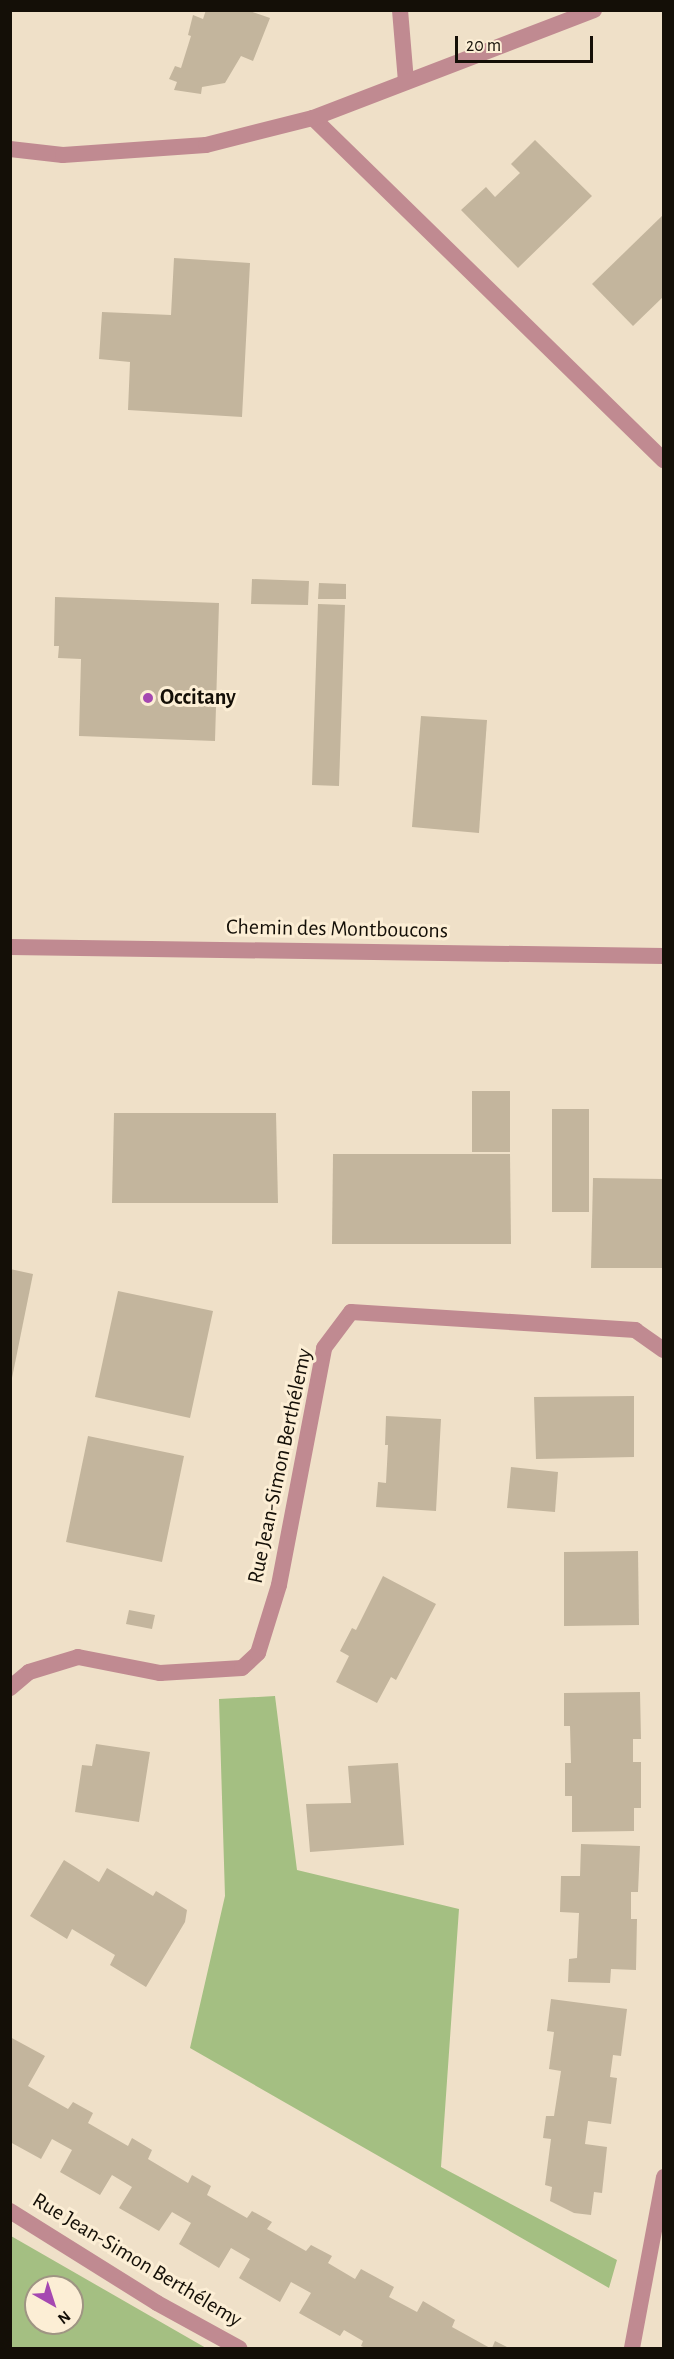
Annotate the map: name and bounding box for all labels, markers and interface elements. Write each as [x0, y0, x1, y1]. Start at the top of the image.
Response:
scale bar [458, 24, 596, 62]
text: 20 m [466, 37, 501, 55]
place label: Occitany [160, 685, 236, 711]
marker: Occitany [141, 691, 155, 705]
street label: Chemin des Montboucons [226, 914, 448, 944]
street label: Rue Jean-Simon Berthélemy [242, 1346, 318, 1586]
street label: Rue Jean-Simon Berthélemy [27, 2187, 247, 2333]
north arrow [24, 2275, 84, 2335]
text: N [55, 2308, 73, 2327]

